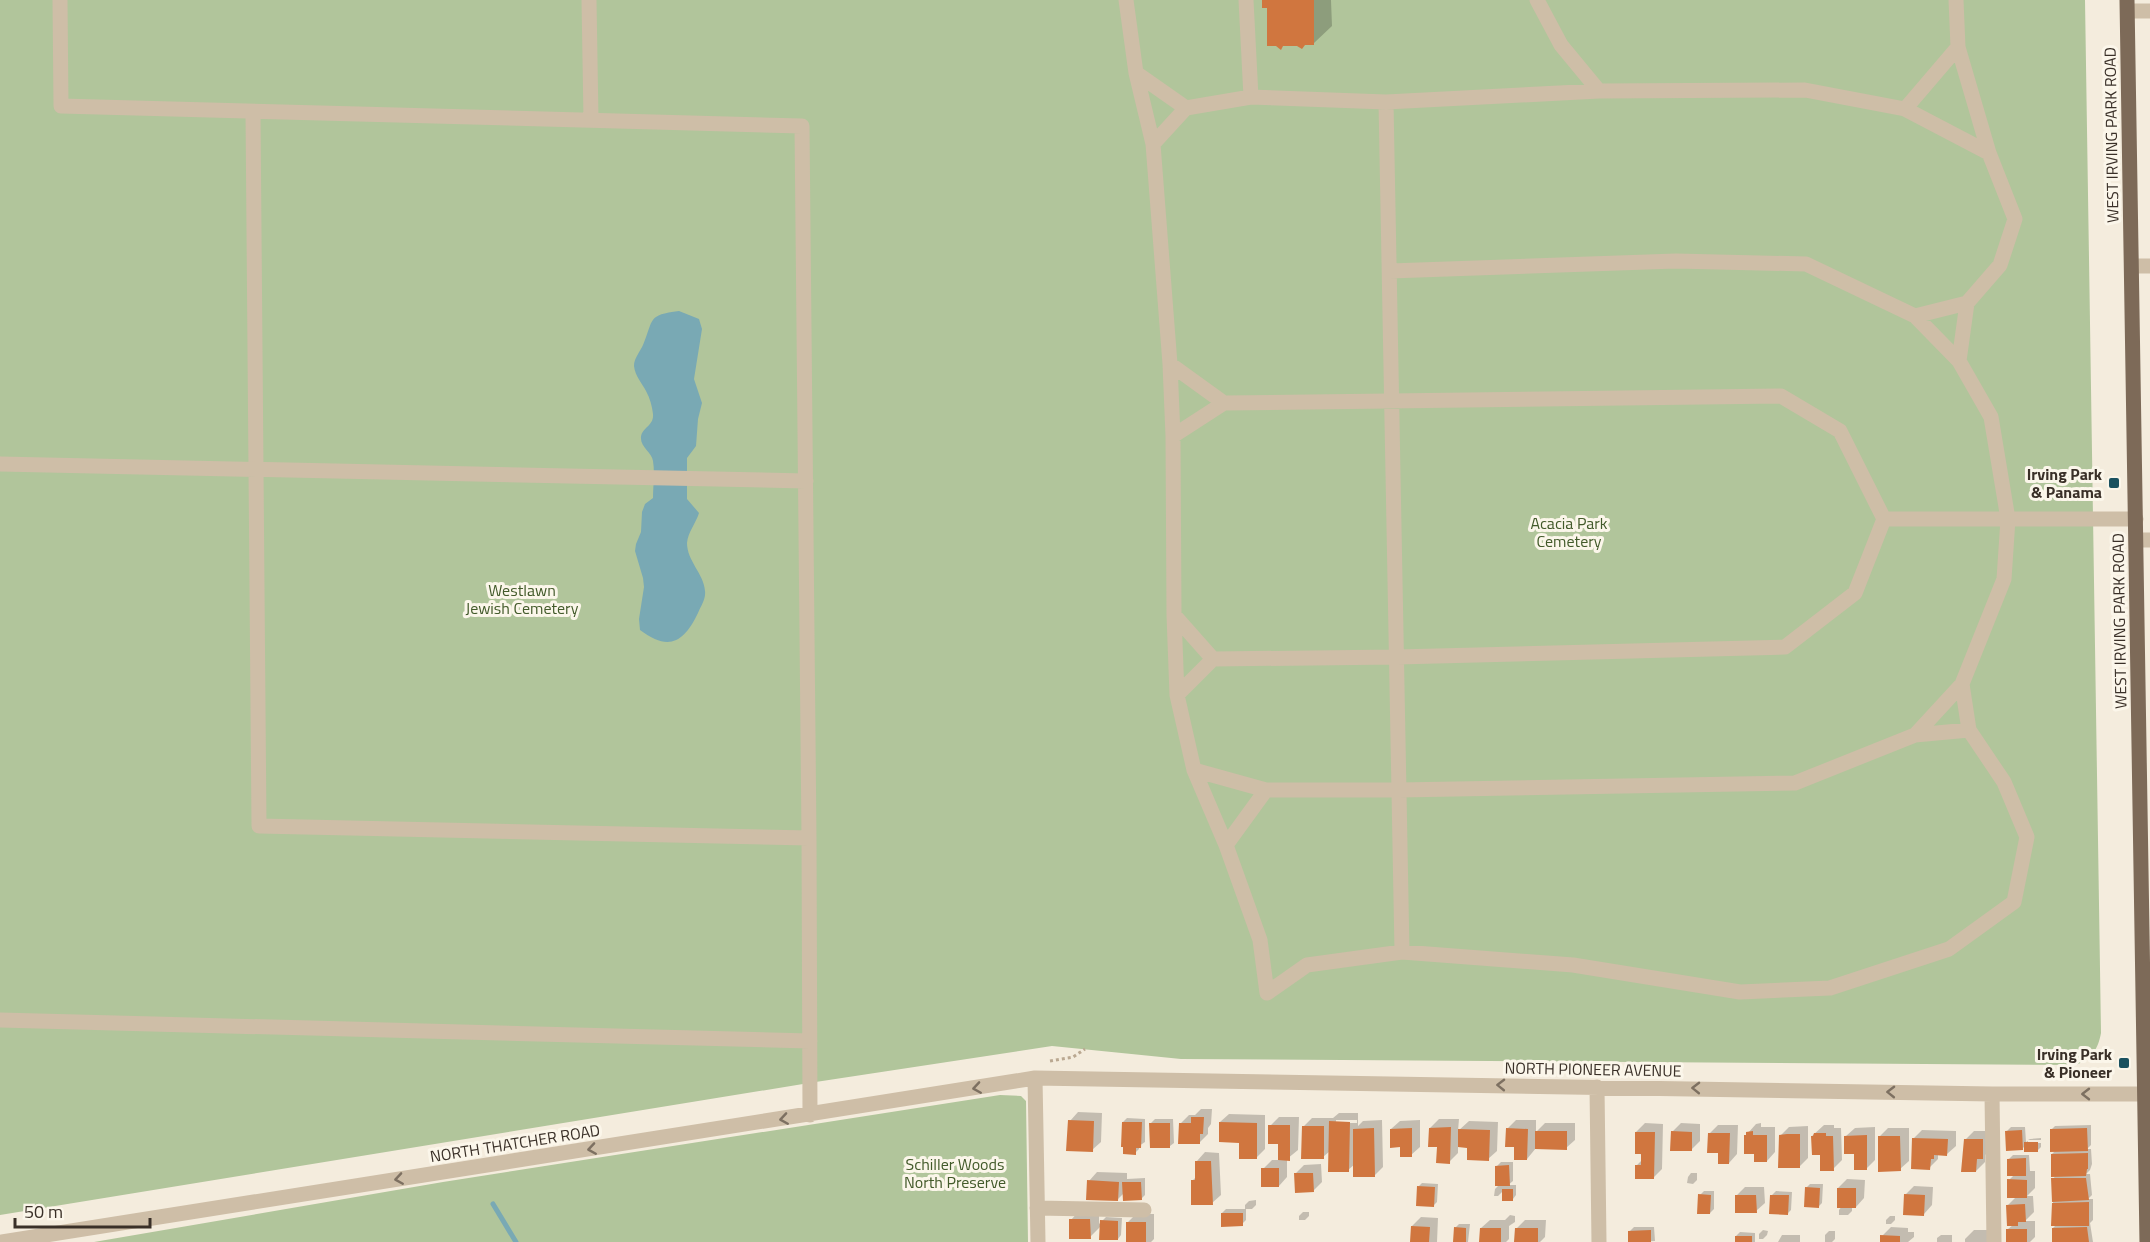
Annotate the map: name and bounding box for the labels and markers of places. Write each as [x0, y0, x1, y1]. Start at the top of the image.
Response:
place label: Irving Park & Panama [2027, 462, 2103, 504]
marker: Irving Park & Panama [2107, 476, 2121, 490]
place label: Irving Park & Pioneer [2037, 1042, 2113, 1084]
marker: Irving Park & Pioneer [2117, 1056, 2131, 1070]

